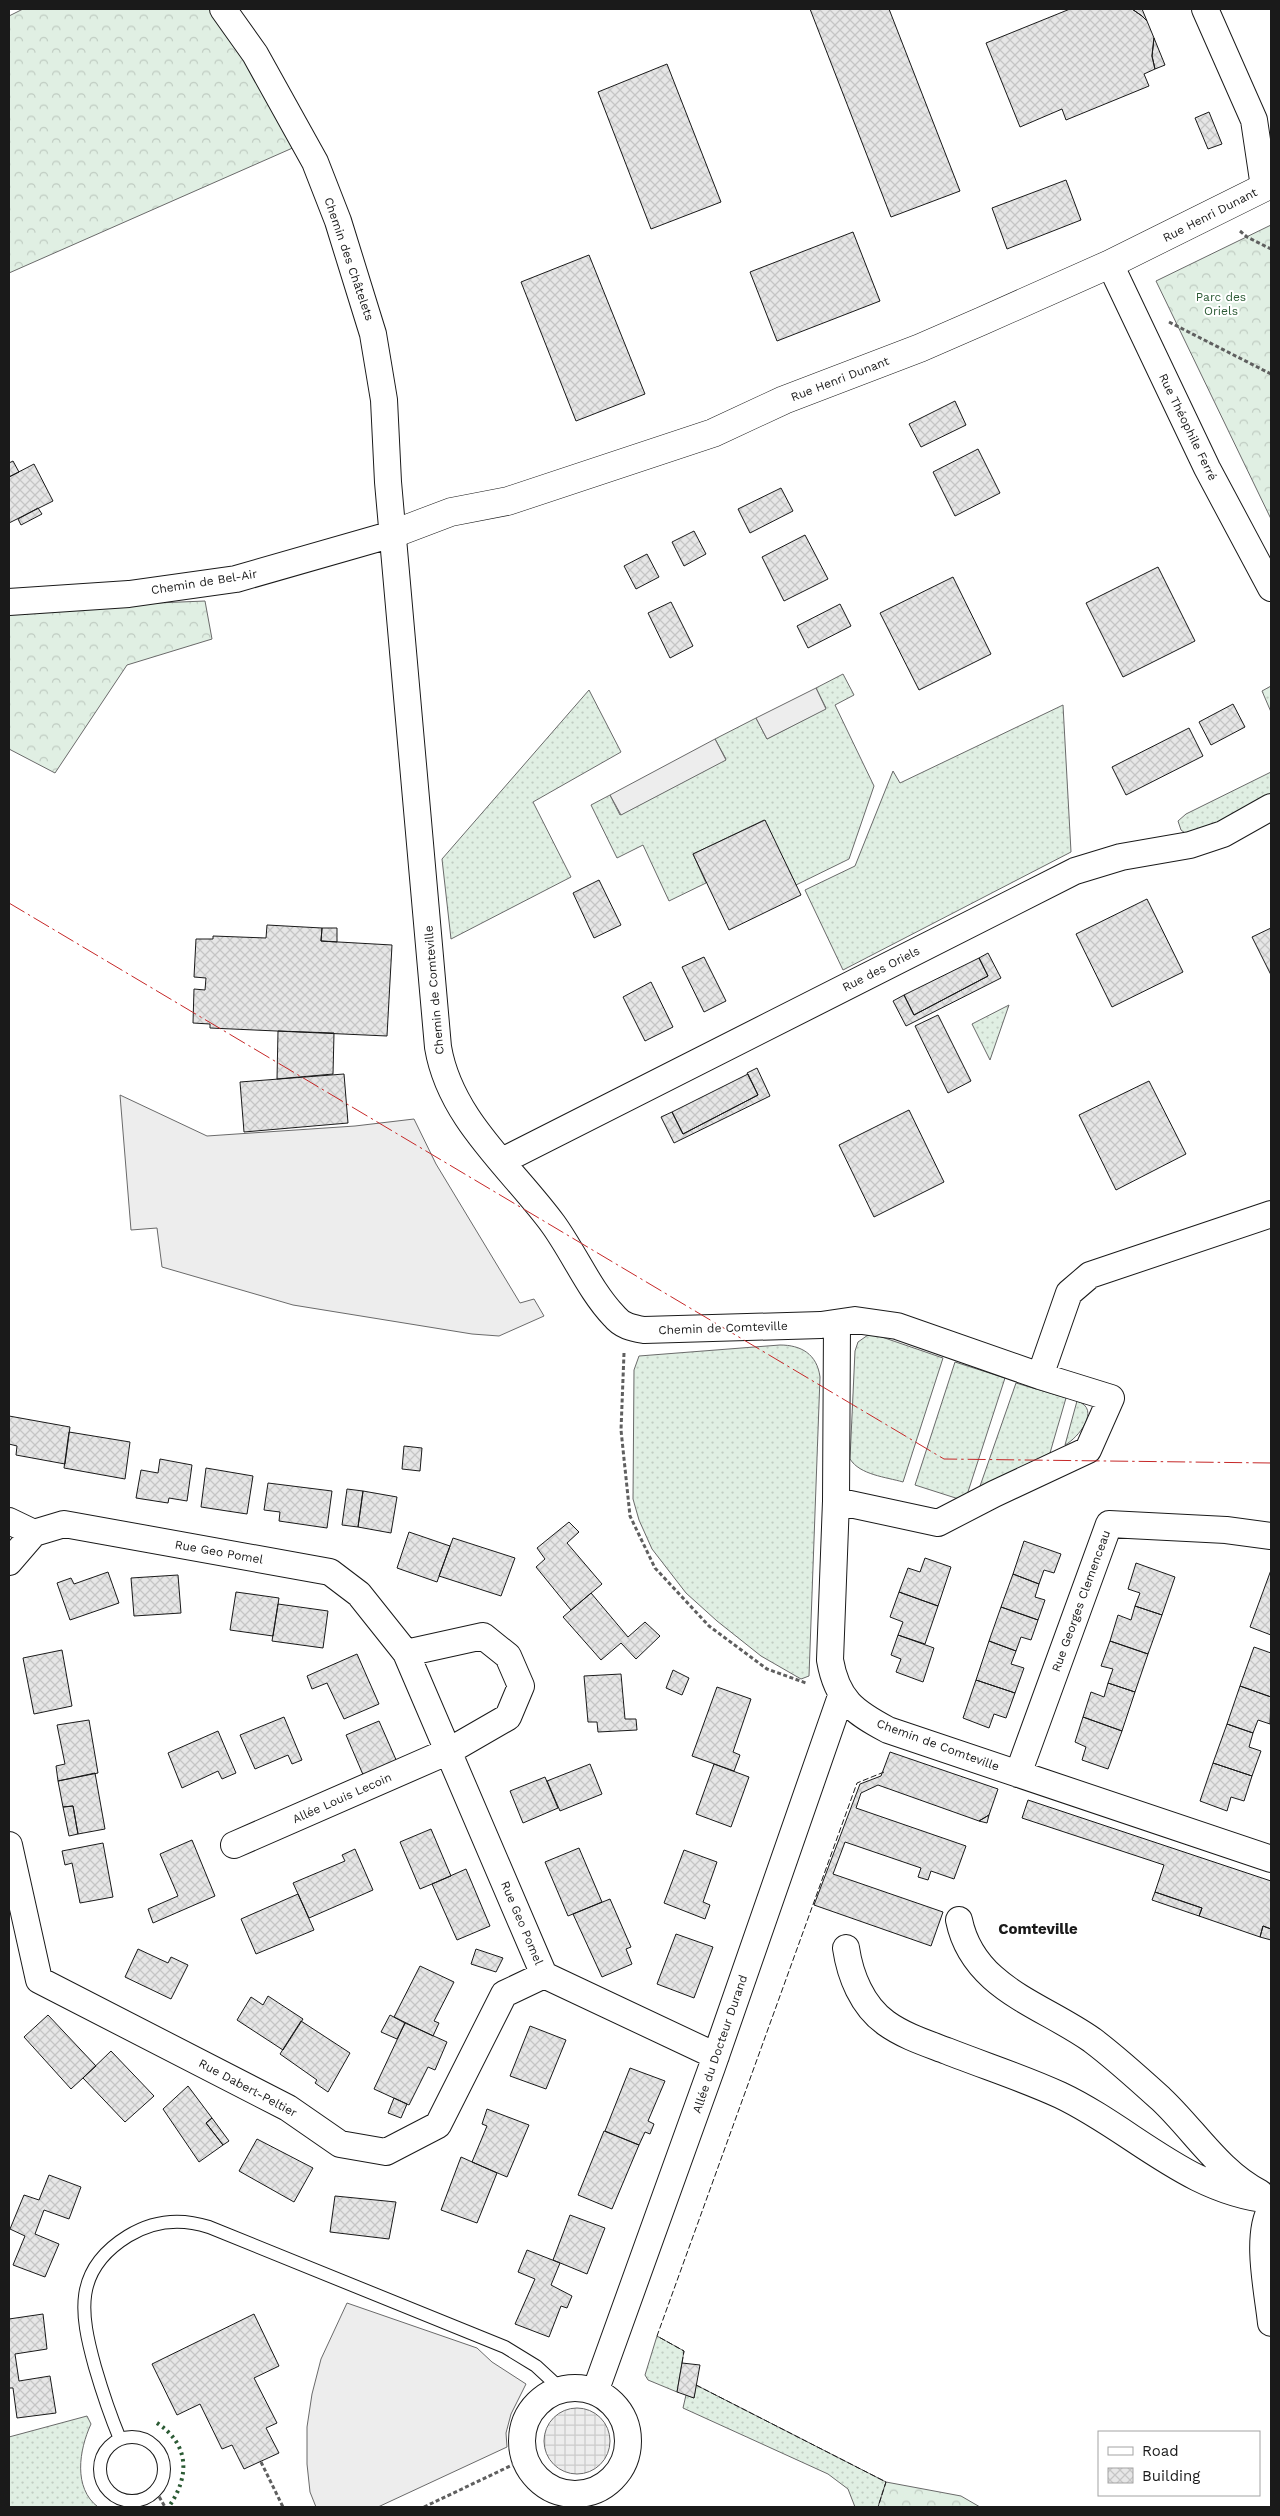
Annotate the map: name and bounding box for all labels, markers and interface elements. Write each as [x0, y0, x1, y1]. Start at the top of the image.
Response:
street label: Rue Henri Dunant [1160, 185, 1260, 245]
street label: Chemin des Châtelets [321, 195, 377, 323]
park label: Parc des Oriels [1196, 290, 1246, 318]
street label: Rue Henri Dunant [789, 354, 891, 404]
street label: Rue Théophile Ferré [1156, 371, 1220, 483]
street label: Chemin de Bel-Air [150, 567, 258, 597]
street label: Chemin de Comteville [421, 925, 447, 1055]
street label: Rue des Oriels [840, 943, 922, 995]
street label: Chemin de Comteville [658, 1319, 788, 1337]
street label: Rue Georges Clemenceau [1049, 1528, 1113, 1674]
street label: Rue Geo Pomel [174, 1537, 265, 1567]
street label: Chemin de Comteville [875, 1716, 1001, 1774]
street label: Allée Louis Lecoin [290, 1770, 394, 1826]
street label: Rue Geo Pomel [498, 1879, 546, 1967]
district label: Comteville [998, 1920, 1078, 1938]
street label: Allée du Docteur Durand [690, 1973, 750, 2115]
street label: Rue Dabert-Peltier [196, 2056, 300, 2120]
legend [1098, 2431, 1260, 2496]
text: Road [1142, 2442, 1179, 2460]
text: Building [1142, 2467, 1200, 2485]

